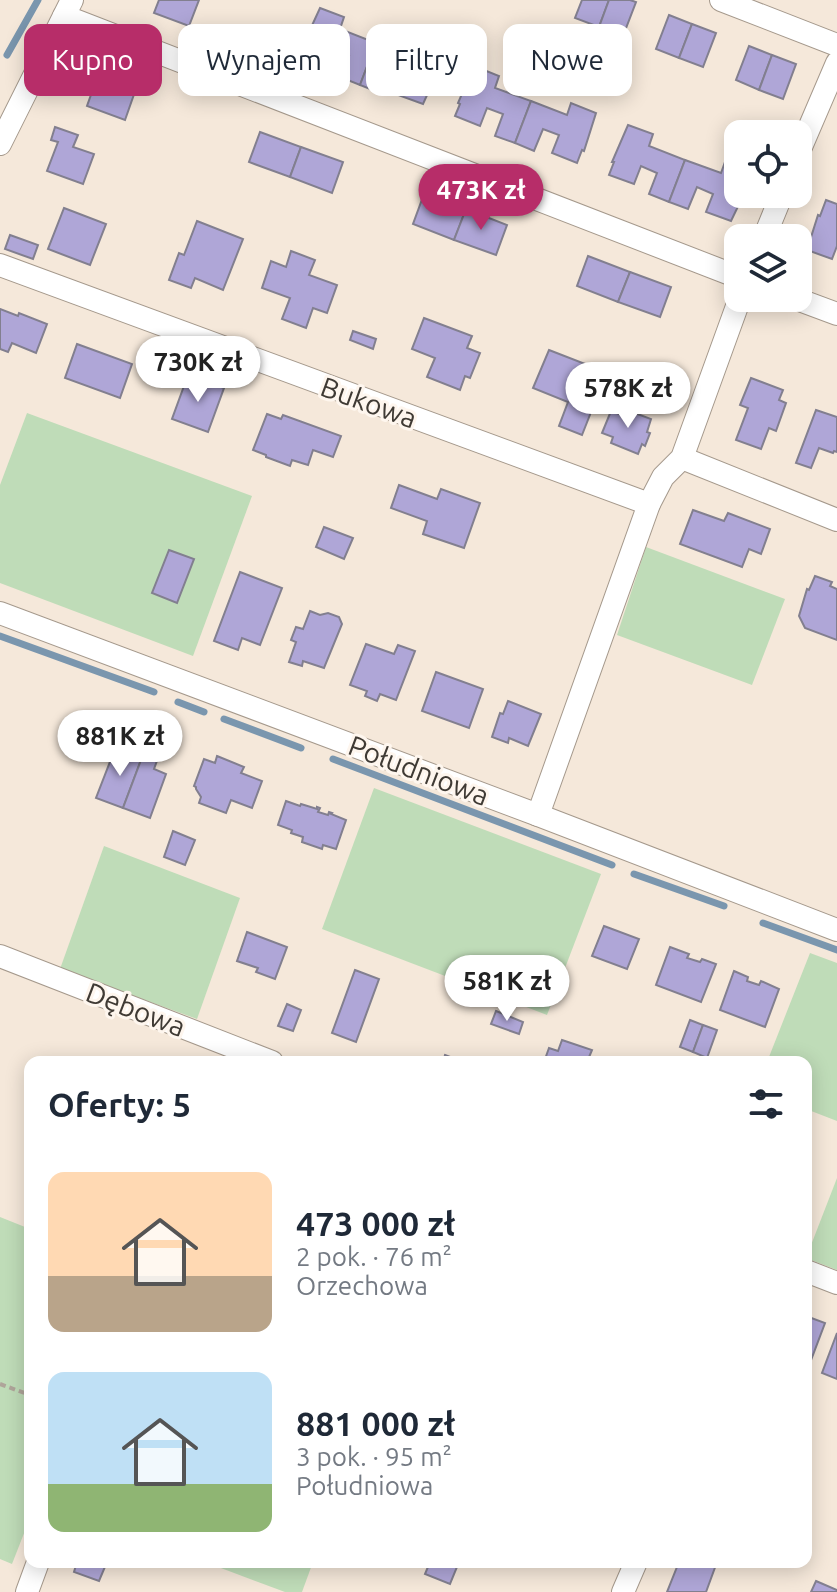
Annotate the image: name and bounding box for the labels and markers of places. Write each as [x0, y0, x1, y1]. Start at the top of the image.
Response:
pin: 473K zł [407, 164, 555, 232]
pin: 730K zł [124, 336, 272, 404]
pin: 578K zł [554, 362, 702, 430]
pin: 881K zł [46, 710, 194, 778]
pin: 581K zł [433, 955, 581, 1023]

